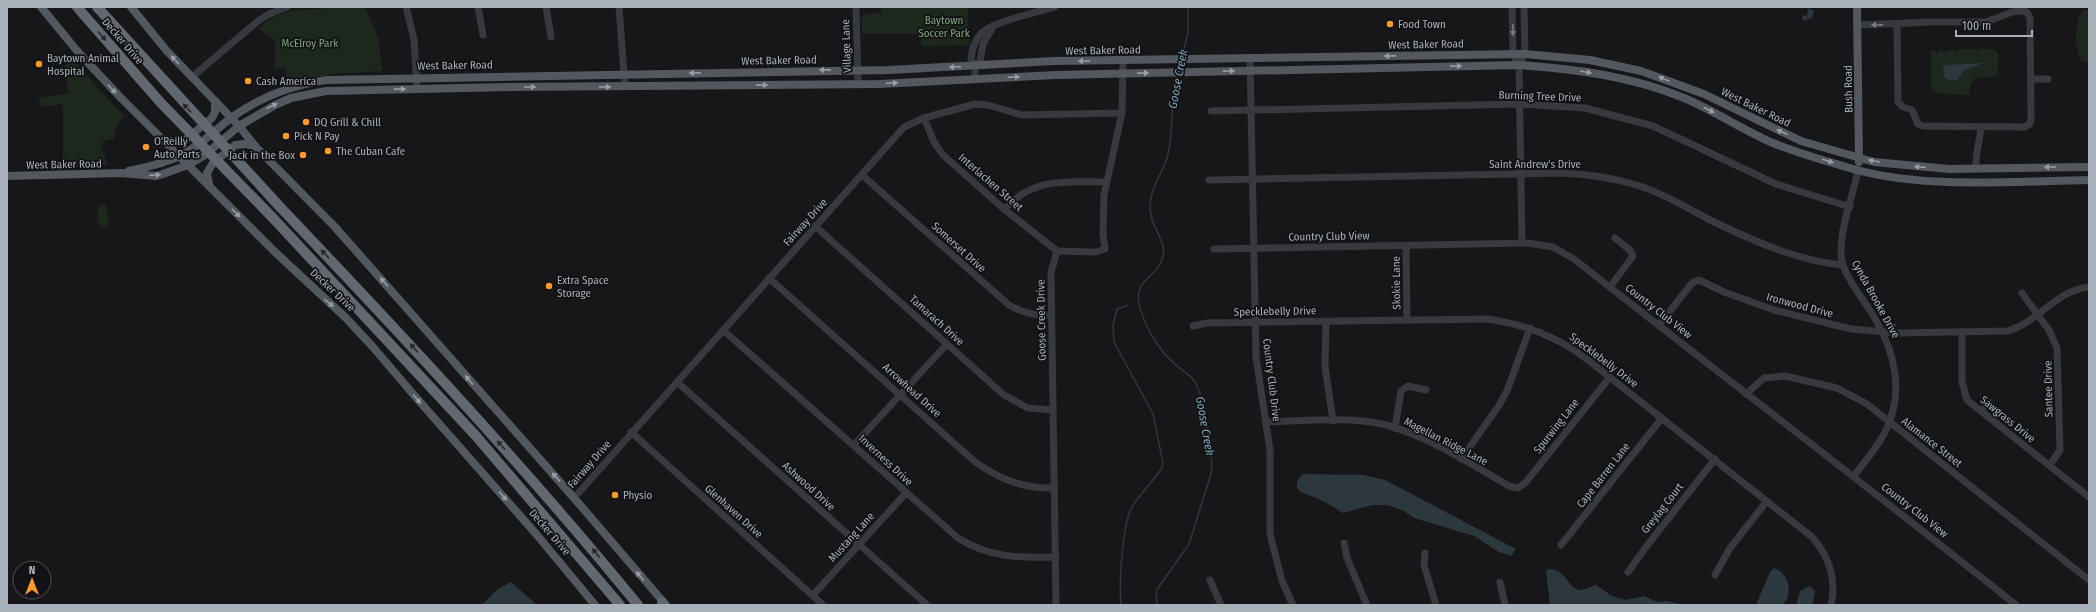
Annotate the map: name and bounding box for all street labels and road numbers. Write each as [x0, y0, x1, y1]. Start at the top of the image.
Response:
street label: Decker Drive [99, 16, 146, 67]
street label: Village Lane [839, 19, 854, 73]
street label: West Baker Road [1388, 37, 1464, 52]
street label: West Baker Road [1065, 43, 1141, 58]
street label: West Baker Road [741, 53, 817, 68]
street label: West Baker Road [417, 58, 493, 73]
street label: Bush Road [1842, 65, 1855, 113]
street label: West Baker Road [1719, 85, 1793, 130]
street label: Burning Tree Drive [1498, 89, 1582, 104]
street label: Interlachen Street [956, 151, 1026, 214]
street label: West Baker Road [26, 157, 102, 172]
street label: Saint Andrew's Drive [1489, 158, 1581, 171]
street label: Fairway Drive [781, 196, 830, 249]
street label: Somerset Drive [929, 220, 988, 275]
street label: Country Club View [1288, 229, 1370, 244]
street label: Skokie Lane [1390, 256, 1403, 310]
street label: Cynda Brooke Drive [1849, 258, 1902, 340]
street label: Decker Drive [307, 266, 358, 314]
street label: Goose Creek Drive [1034, 279, 1049, 361]
street label: Country Club View [1623, 281, 1695, 342]
street label: Ironwood Drive [1765, 290, 1835, 321]
street label: Tamarach Drive [907, 292, 967, 348]
street label: Specklebelly Drive [1234, 304, 1316, 319]
street label: Specklebelly Drive [1567, 330, 1641, 390]
street label: Country Club Drive [1260, 338, 1283, 422]
street label: Santee Drive [2042, 360, 2055, 418]
street label: Arrowhead Drive [880, 361, 944, 420]
street label: Sawgrass Drive [1978, 393, 2038, 446]
street label: Spurwing Lane [1531, 396, 1582, 456]
street label: Magellan Ridge Lane [1402, 415, 1490, 468]
street label: Alamance Street [1899, 415, 1965, 470]
street label: Inverness Drive [856, 432, 915, 489]
street label: Fairway Drive [565, 438, 614, 491]
street label: Cape Barren Lane [1574, 440, 1633, 510]
street label: Ashwood Drive [779, 459, 838, 514]
street label: Greylag Court [1639, 480, 1686, 536]
street label: Country Club View [1879, 480, 1951, 541]
street label: Glenhaven Drive [702, 482, 765, 541]
street label: Decker Drive [526, 507, 573, 558]
street label: Mustang Lane [826, 510, 877, 565]

